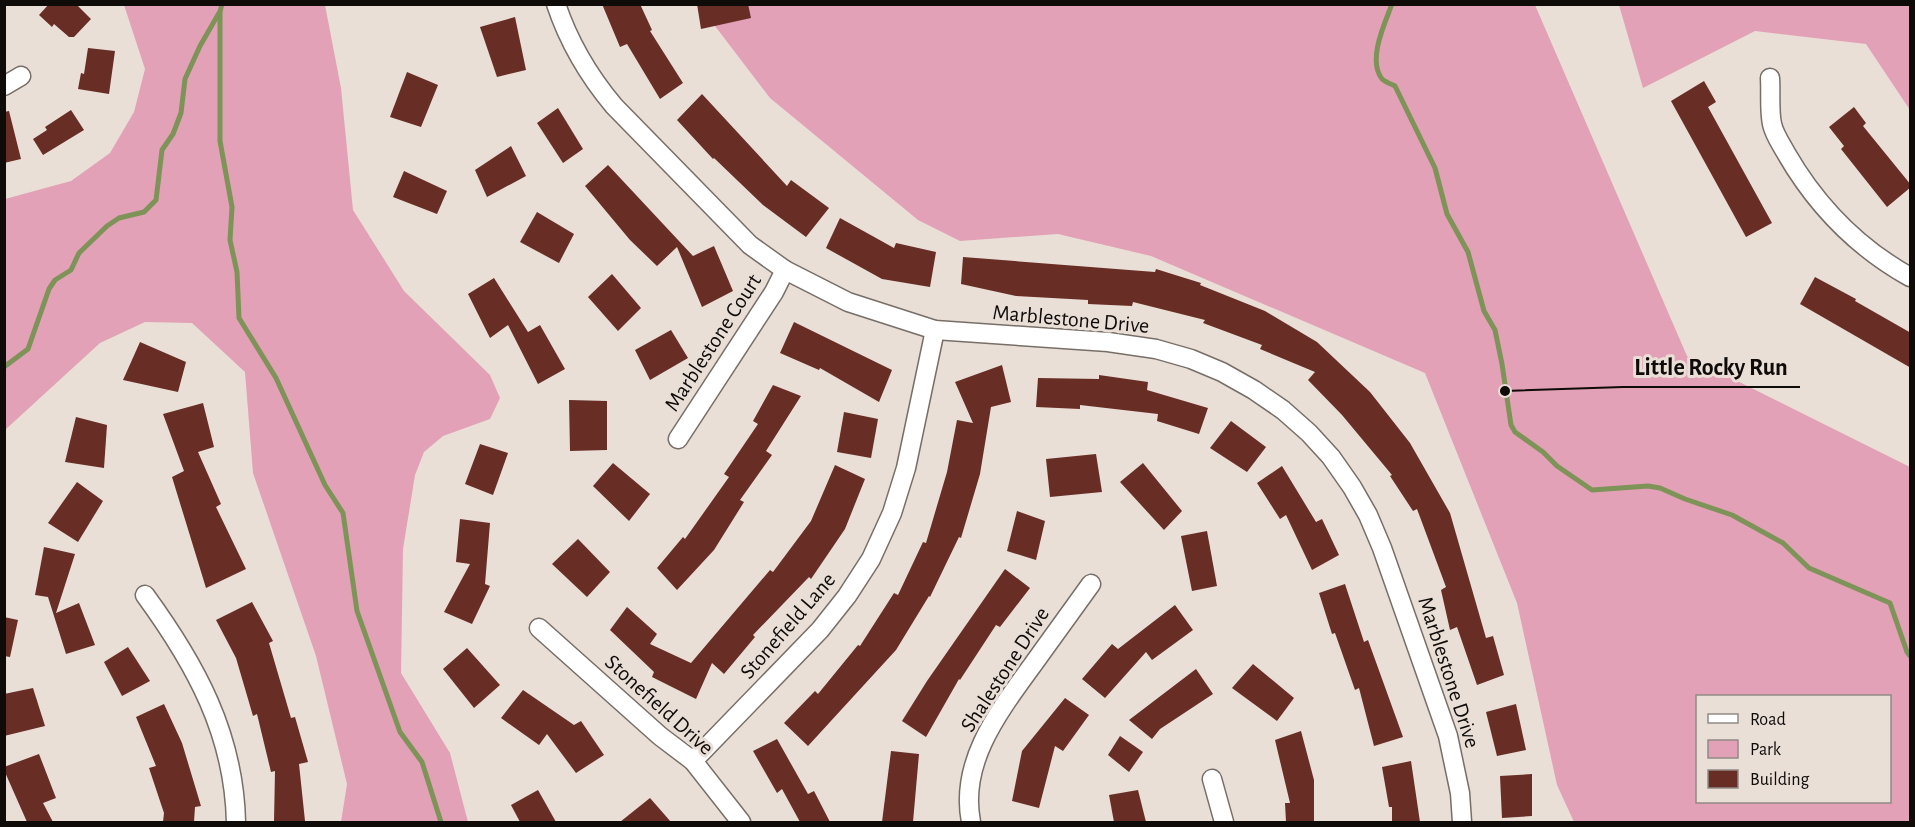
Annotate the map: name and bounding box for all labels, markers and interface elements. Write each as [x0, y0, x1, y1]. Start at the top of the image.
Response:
street label: Marblestone Court [660, 270, 765, 415]
street label: Marblestone Drive [992, 301, 1150, 337]
callout: Little Rocky Run [1623, 345, 1800, 387]
text: Little Rocky Run [1634, 356, 1788, 380]
street label: Stonefield Lane [736, 568, 840, 683]
street label: Marblestone Drive [1414, 594, 1484, 751]
street label: Shalestone Drive [956, 603, 1053, 736]
street label: Stonefield Drive [601, 650, 718, 759]
legend [1696, 695, 1891, 803]
text: Road [1750, 711, 1786, 729]
text: Park [1750, 741, 1782, 759]
text: Building [1750, 771, 1810, 789]

